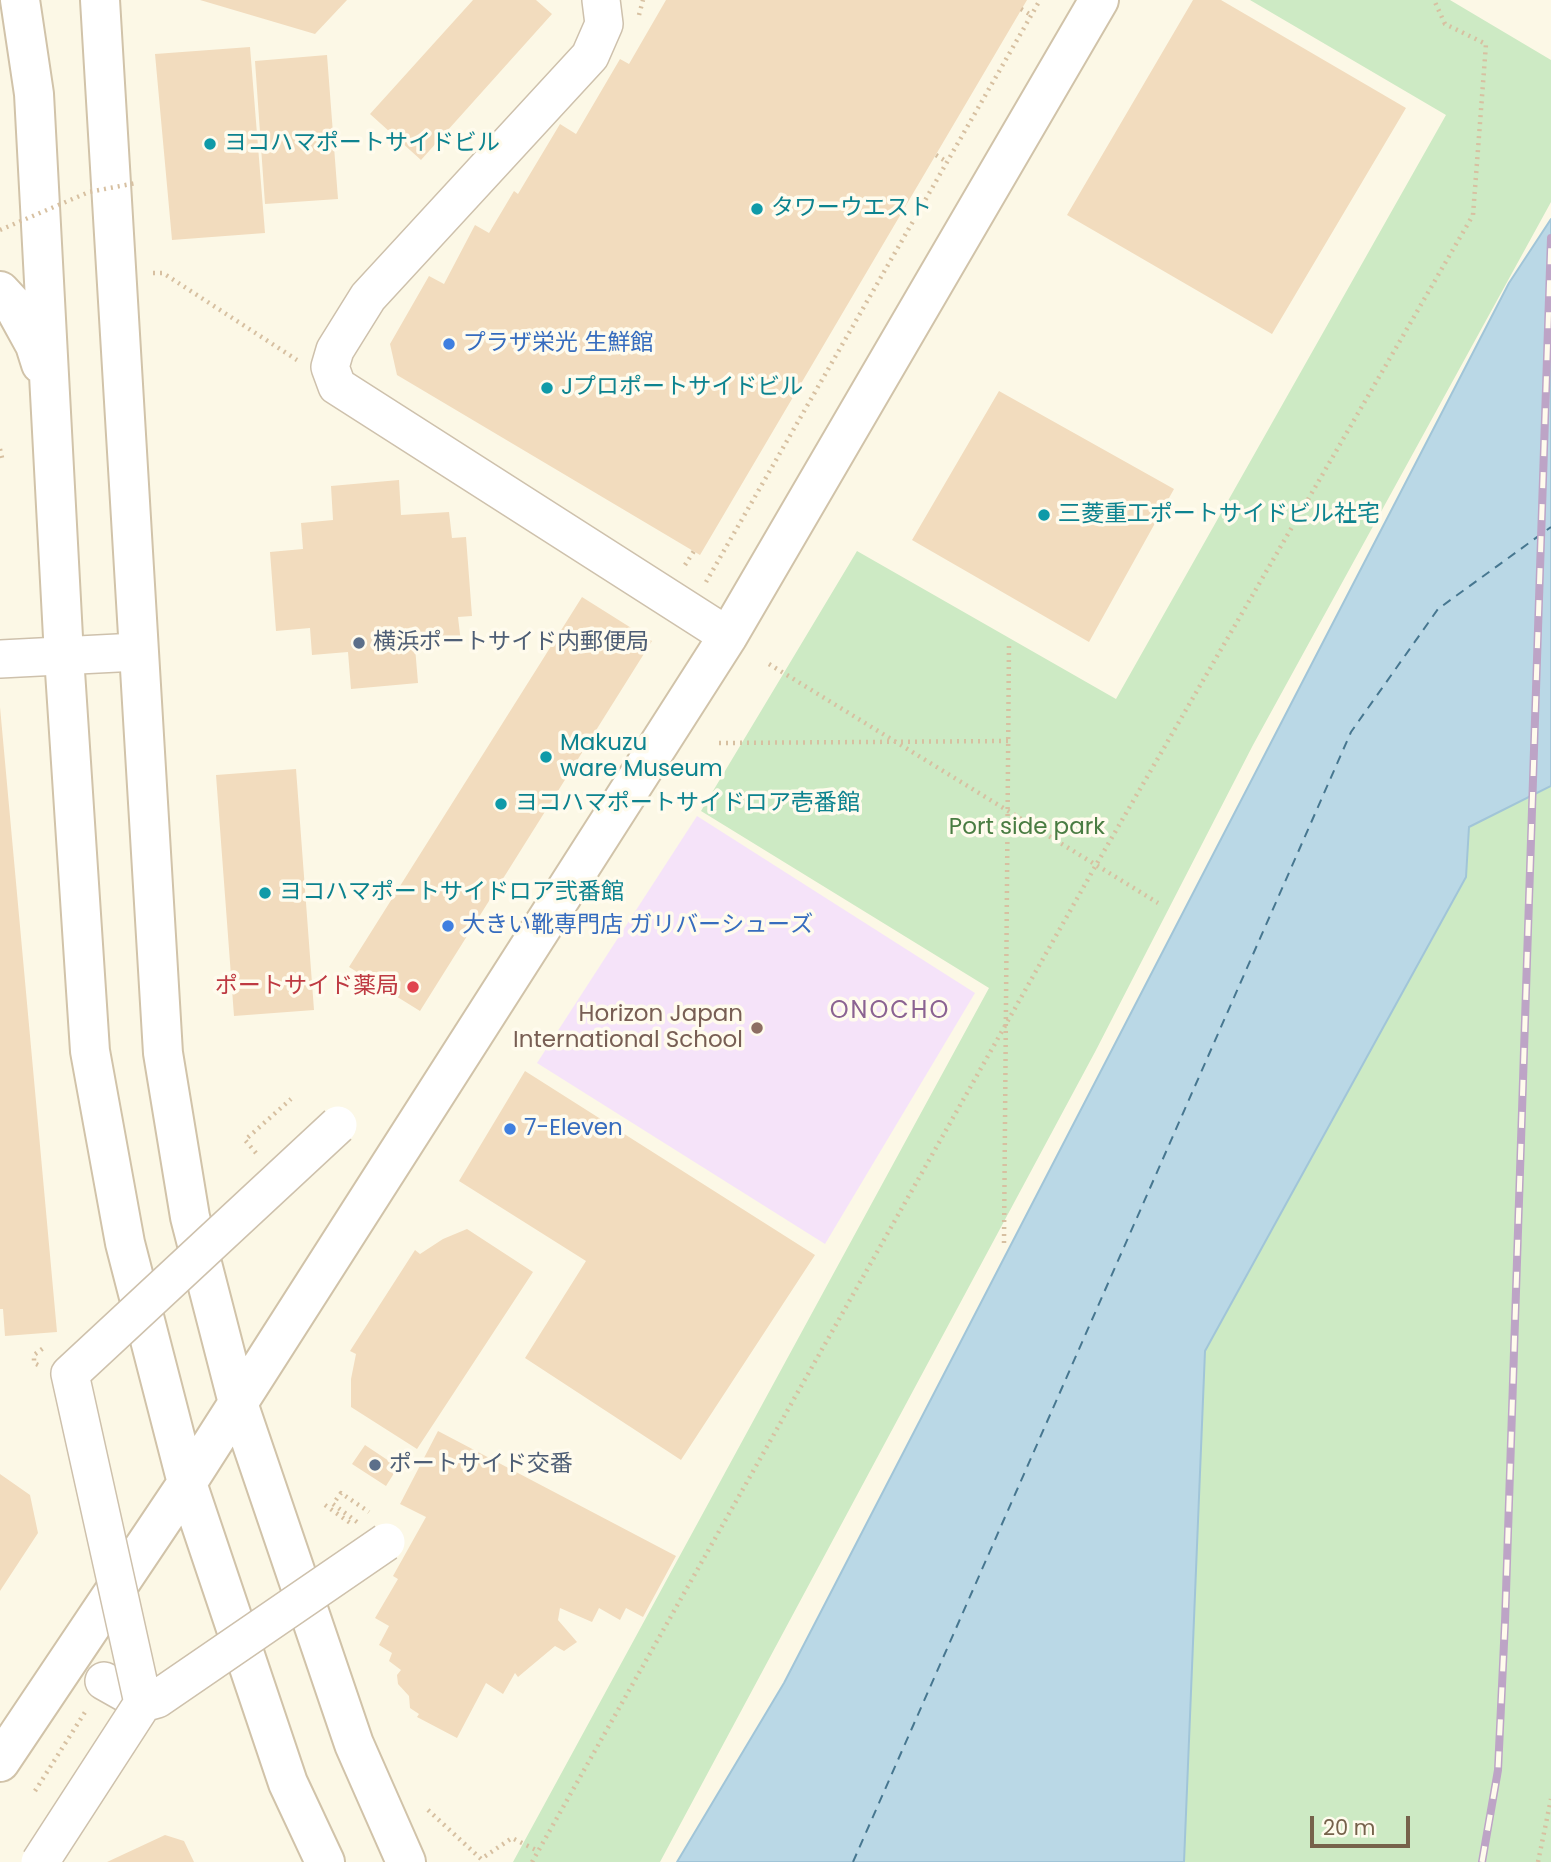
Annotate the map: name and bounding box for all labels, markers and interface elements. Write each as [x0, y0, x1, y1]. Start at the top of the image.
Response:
place label: ヨコハマポートサイドビル [224, 130, 500, 158]
marker: ヨコハマポートサイドビル [202, 136, 218, 152]
place label: タワーウエスト [771, 195, 932, 223]
marker: タワーウエスト [749, 201, 765, 217]
place label: プラザ栄光 生鮮館 [463, 330, 653, 358]
marker: プラザ栄光 生鮮館 [441, 336, 457, 352]
place label: Jプロポートサイドビル [561, 374, 803, 402]
marker: Jプロポートサイドビル [539, 380, 555, 396]
place label: 三菱重工ポートサイドビル社宅 [1058, 501, 1380, 529]
marker: 三菱重工ポートサイドビル社宅 [1036, 507, 1052, 523]
place label: 横浜ポートサイド内郵便局 [373, 629, 649, 657]
marker: 横浜ポートサイド内郵便局 [351, 635, 367, 651]
place label: Makuzu ware Museum [560, 730, 723, 784]
marker: Makuzu ware Museum [538, 749, 554, 765]
place label: ヨコハマポートサイドロア壱番館 [515, 790, 860, 818]
marker: ヨコハマポートサイドロア壱番館 [493, 796, 509, 812]
park label: Port side park [949, 814, 1105, 842]
place label: ヨコハマポートサイドロア弐番館 [279, 879, 624, 907]
marker: ヨコハマポートサイドロア弐番館 [257, 885, 273, 901]
place label: 大きい靴専門店 ガリバーシューズ [462, 912, 813, 940]
marker: 大きい靴専門店 ガリバーシューズ [440, 918, 456, 934]
place label: ポートサイド薬局 [215, 973, 399, 1001]
marker: ポートサイド薬局 [405, 979, 421, 995]
district label: ONOCHO [830, 998, 950, 1026]
place label: Horizon Japan International School [513, 1001, 743, 1055]
marker: Horizon Japan International School [749, 1020, 765, 1036]
place label: 7-Eleven [524, 1115, 623, 1143]
marker: 7-Eleven [502, 1121, 518, 1137]
place label: ポートサイド交番 [389, 1451, 573, 1479]
marker: ポートサイド交番 [367, 1457, 383, 1473]
scale bar [1313, 1802, 1413, 1846]
text: 20 m [1323, 1813, 1376, 1842]

